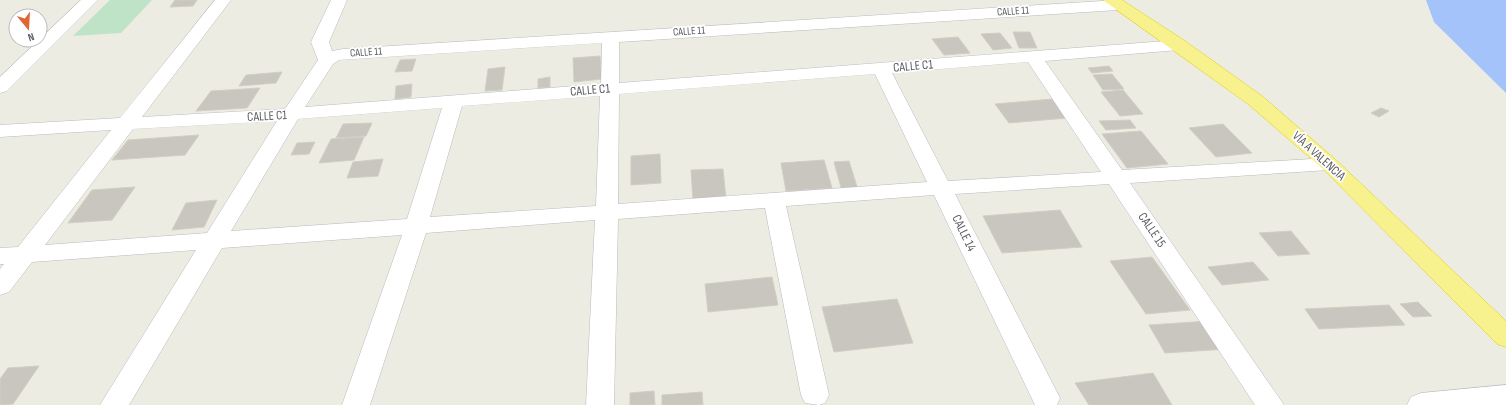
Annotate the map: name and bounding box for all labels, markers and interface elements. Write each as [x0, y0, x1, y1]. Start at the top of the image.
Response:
street label: CALLE 11 [996, 3, 1030, 19]
north arrow [8, 8, 48, 48]
street label: CALLE 11 [672, 23, 706, 39]
text: N [26, 30, 36, 44]
street label: CALLE 11 [349, 44, 383, 60]
street label: CALLE C1 [892, 56, 934, 76]
street label: CALLE C1 [569, 80, 611, 100]
street label: CALLE C1 [247, 107, 288, 125]
street label: VÍA A VALENCIA [1289, 128, 1349, 184]
street label: CALLE 15 [1135, 209, 1169, 251]
street label: CALLE 14 [948, 212, 980, 254]

